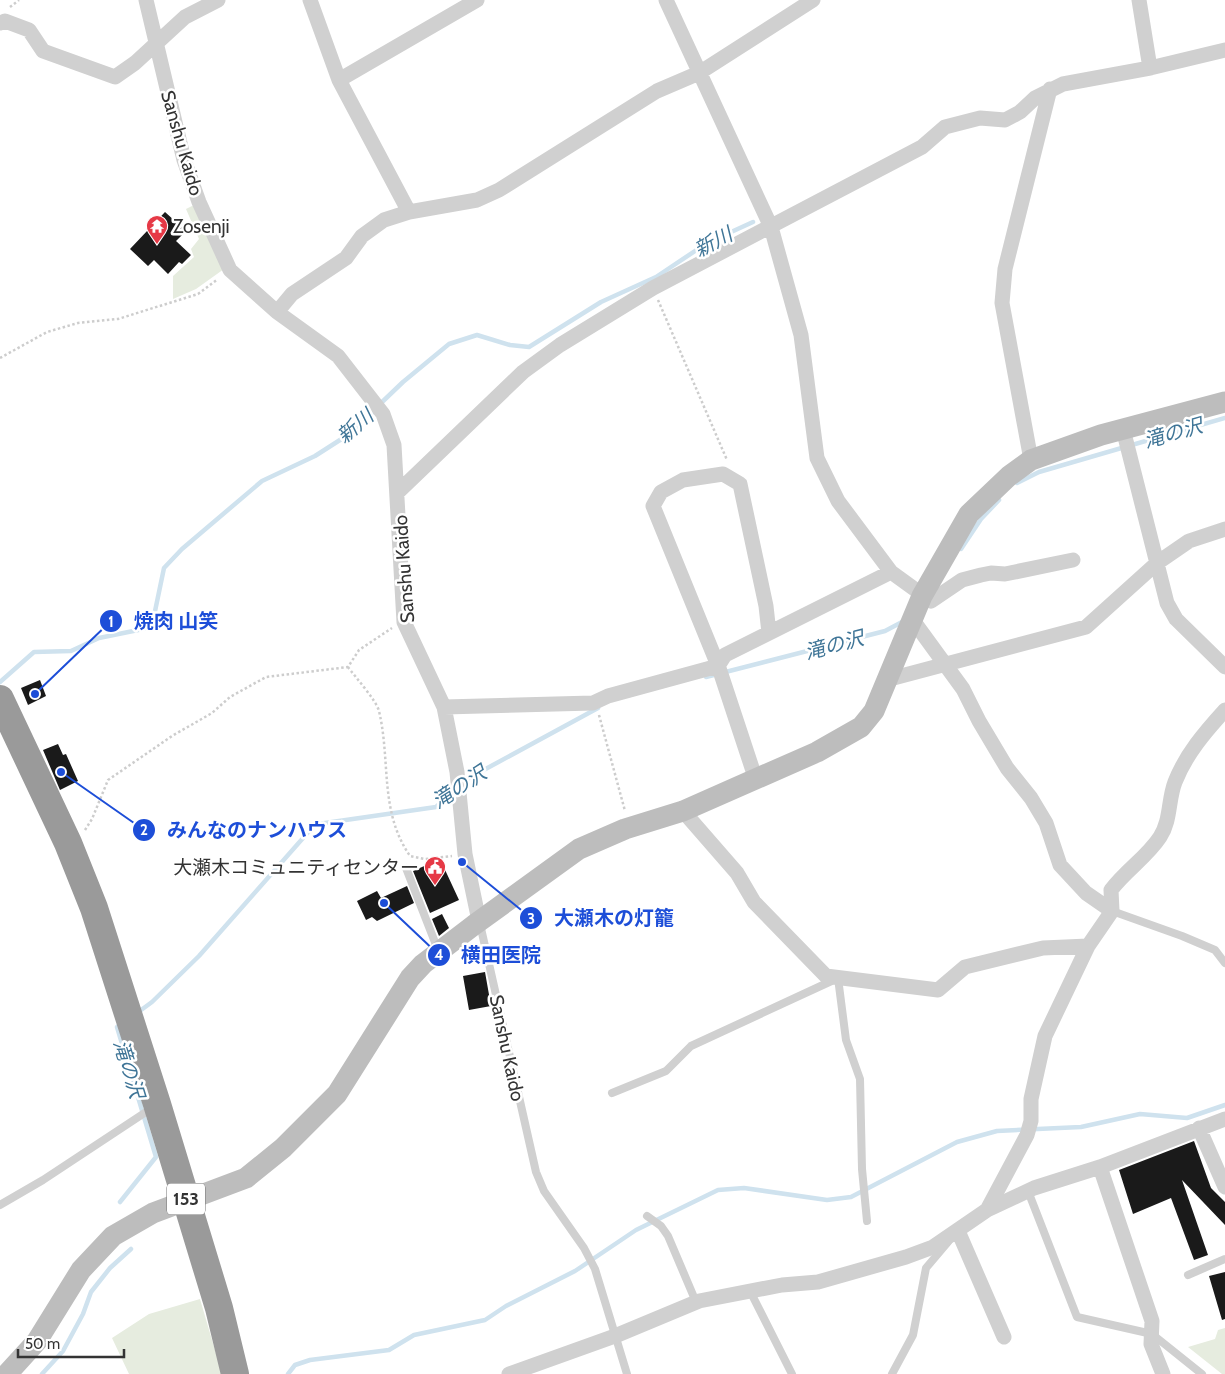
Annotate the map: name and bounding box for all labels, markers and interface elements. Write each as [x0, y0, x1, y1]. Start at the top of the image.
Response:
street label: Sanshu Kaido [156, 88, 208, 198]
temple icon: Zosenji [145, 214, 169, 245]
place label: Zosenji [173, 215, 230, 238]
water label: 新川 [690, 221, 738, 262]
water label: 新川 [332, 403, 380, 448]
water label: 滝の沢 [1141, 412, 1208, 453]
street label: Sanshu Kaido [389, 514, 419, 624]
callout: 焼肉 山笑 [98, 604, 228, 639]
text: 焼肉 山笑 [134, 609, 218, 633]
text: 1 [108, 613, 114, 631]
water label: 滝の沢 [802, 625, 869, 664]
water label: 滝の沢 [427, 759, 493, 813]
callout: みんなのナンハウス [132, 813, 357, 848]
text: みんなのナンハウス [167, 818, 347, 842]
text: 2 [140, 821, 148, 839]
public building icon: 大瀬木コミュニティセンター [423, 855, 447, 886]
place label: 大瀬木コミュニティセンター [173, 856, 419, 879]
callout: 大瀬木の灯籠 [519, 901, 684, 936]
text: 大瀬木の灯籠 [554, 906, 674, 930]
text: 3 [527, 910, 535, 928]
callout: 横田医院 [426, 937, 551, 972]
text: 横田医院 [461, 943, 541, 967]
text: 4 [434, 946, 444, 964]
street label: Sanshu Kaido [485, 993, 529, 1103]
water label: 滝の沢 [109, 1037, 150, 1104]
road number: 153 [167, 1184, 205, 1214]
scale bar [18, 1326, 124, 1358]
text: 50 m [25, 1335, 60, 1353]

